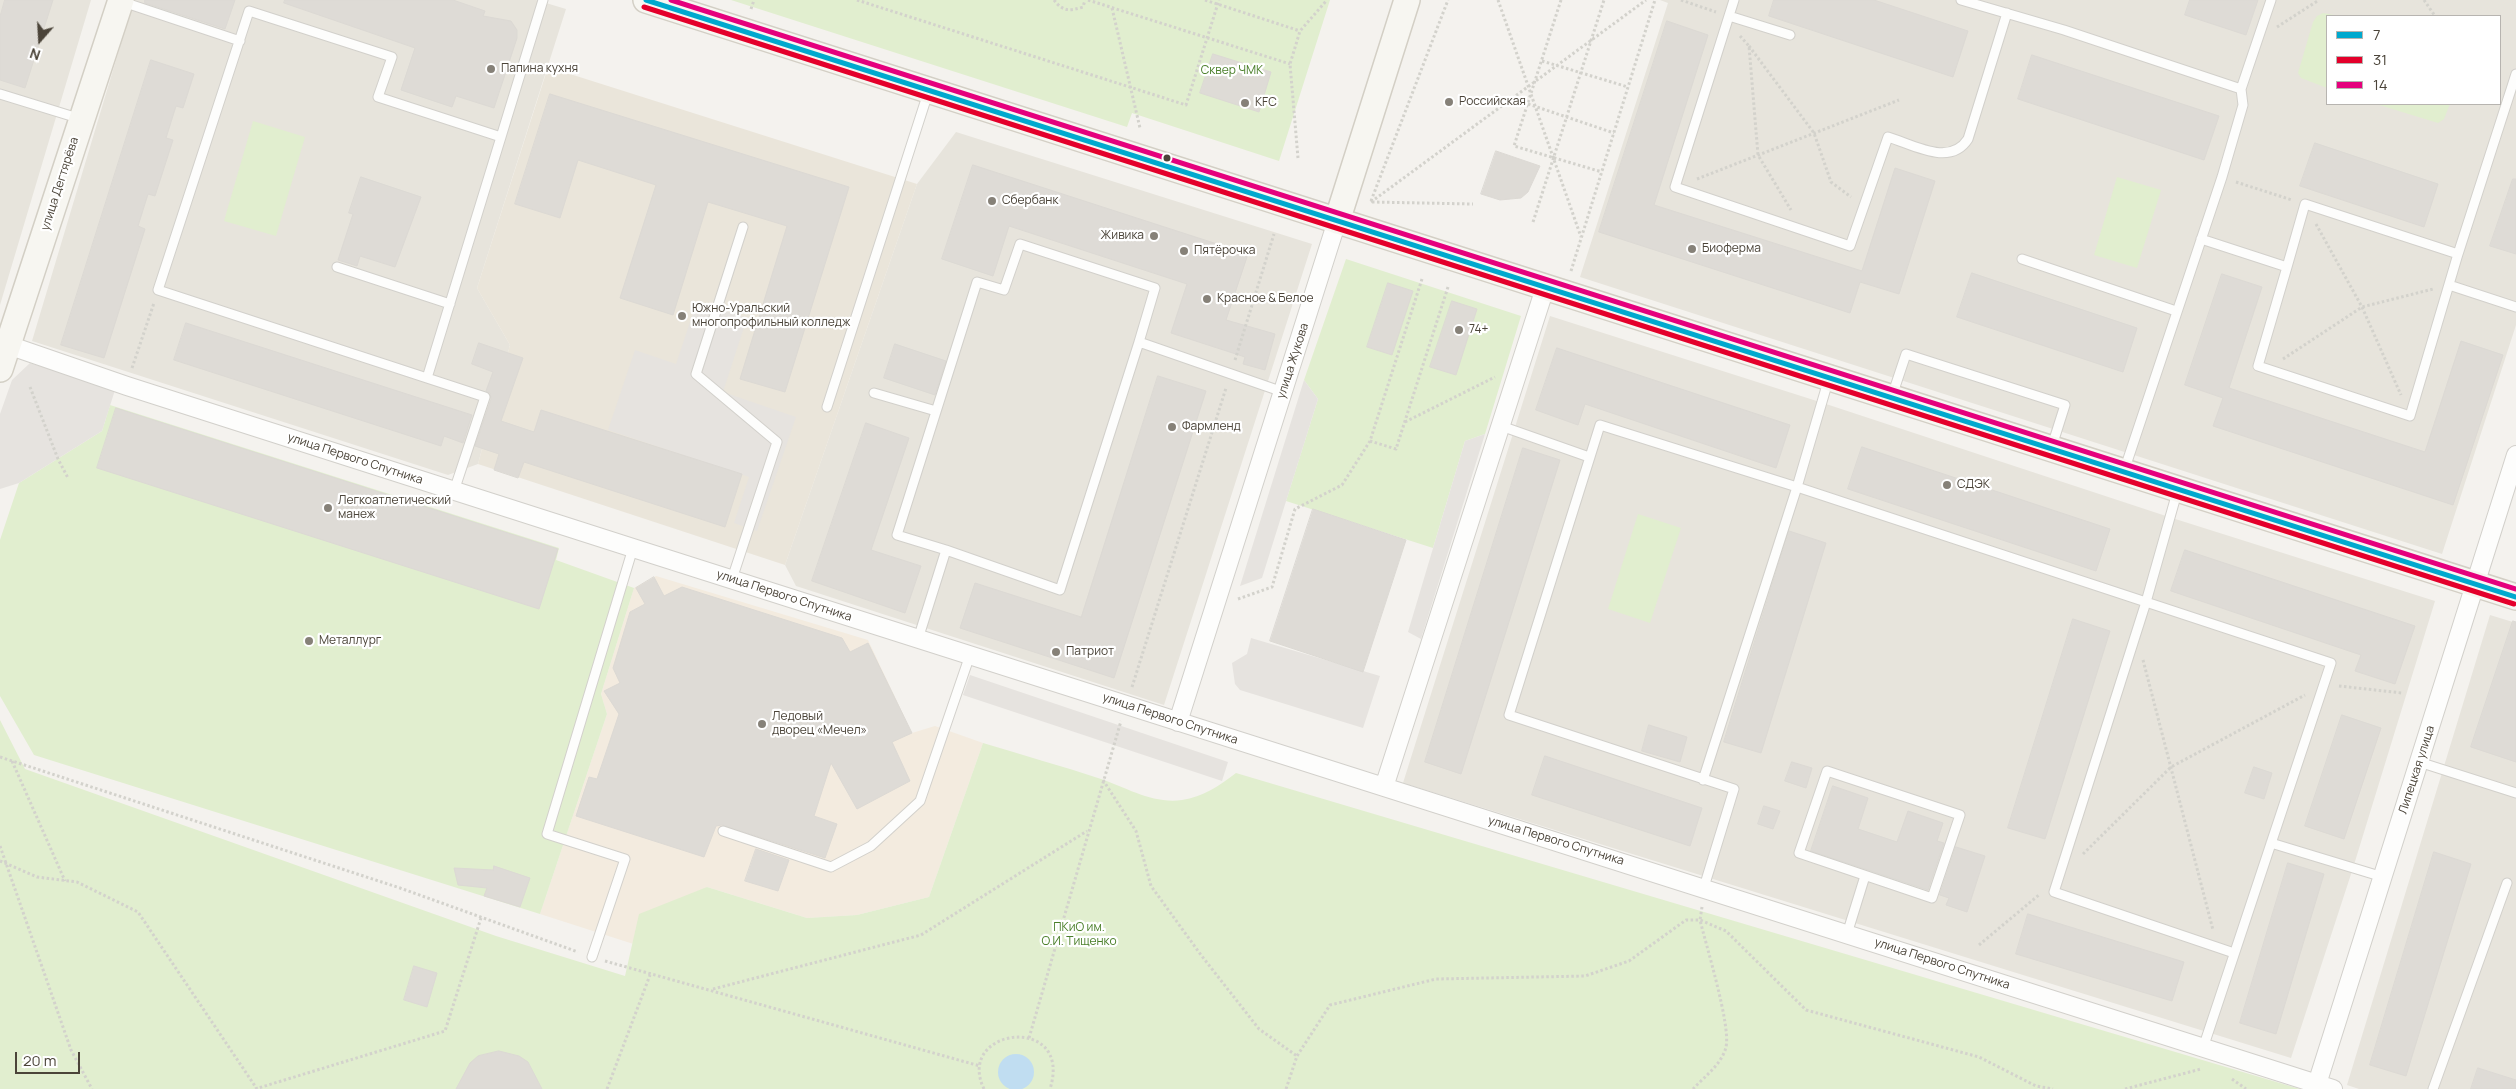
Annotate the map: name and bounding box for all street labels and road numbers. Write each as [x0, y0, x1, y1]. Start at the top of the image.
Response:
street label: улица Дегтярёва [38, 135, 82, 233]
street label: улица Жукова [1274, 321, 1312, 401]
street label: улица Первого Спутника [285, 430, 425, 488]
street label: улица Первого Спутника [714, 567, 854, 625]
street label: улица Первого Спутника [1100, 690, 1240, 748]
street label: Липецкая улица [2396, 724, 2438, 816]
street label: улица Первого Спутника [1486, 813, 1626, 869]
street label: улица Первого Спутника [1872, 935, 2012, 993]

